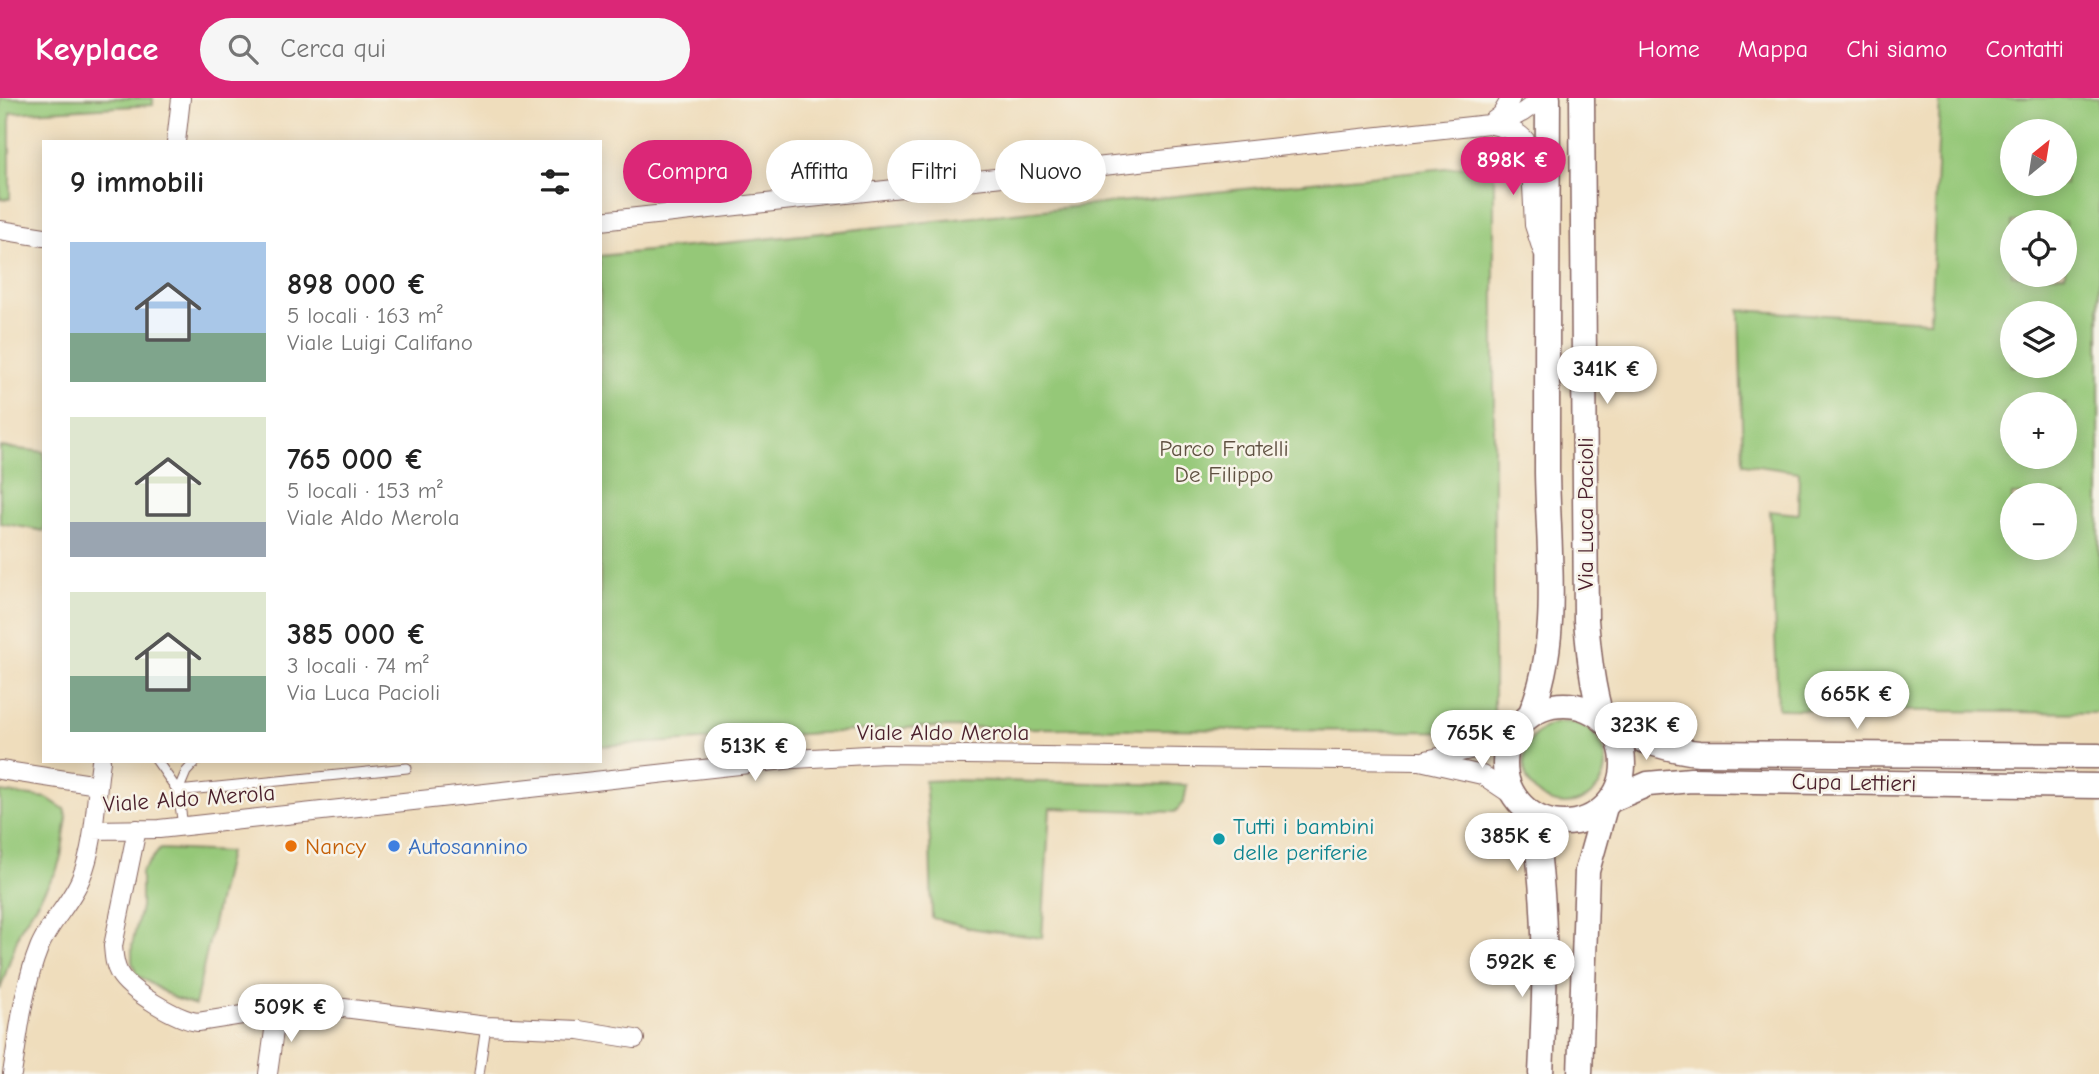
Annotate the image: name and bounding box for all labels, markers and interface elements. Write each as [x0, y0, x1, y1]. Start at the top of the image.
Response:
search box [200, 18, 690, 81]
text: Keyplace [35, 30, 158, 68]
icon: search [224, 30, 262, 68]
text: Cerca qui [280, 34, 386, 64]
text: Home [1638, 35, 1700, 63]
text: Mappa [1738, 35, 1808, 63]
text: Chi siamo [1846, 35, 1948, 63]
text: Contatti [1986, 35, 2064, 63]
north arrow [2000, 119, 2077, 196]
map controls [2000, 119, 2077, 560]
pin: 898K € [1456, 138, 1570, 197]
chip: Compra [623, 140, 752, 203]
chip: Affitta [766, 140, 873, 203]
chip: Filtri [887, 140, 981, 203]
chip: Nuovo [995, 140, 1106, 203]
text: 898K € [1477, 146, 1549, 173]
icon: filters [536, 163, 574, 201]
text: 9 immobili [70, 165, 204, 200]
button: locate [2000, 210, 2077, 287]
text: 898 000 € [287, 267, 427, 302]
icon: home [126, 270, 210, 354]
button: layers [2000, 301, 2077, 378]
text: 5 locali · 163 m² [287, 302, 443, 329]
text: Viale Luigi Califano [287, 329, 473, 356]
pin: 341K € [1550, 346, 1664, 406]
text: 341K € [1573, 355, 1641, 382]
button: + [2000, 392, 2077, 469]
park label: Parco Fratelli De Filippo [1159, 435, 1289, 488]
street label: Via Luca Pacioli [1572, 437, 1599, 591]
text: 765 000 € [287, 442, 424, 477]
icon: home [126, 445, 210, 529]
text: 5 locali · 153 m² [287, 477, 443, 504]
button: − [2000, 483, 2077, 560]
text: Viale Aldo Merola [287, 504, 460, 531]
text: 385 000 € [287, 617, 427, 652]
icon: home [126, 620, 210, 704]
text: 3 locali · 74 m² [287, 652, 429, 679]
pin: 665K € [1800, 672, 1914, 731]
text: Via Luca Pacioli [287, 679, 440, 706]
text: 665K € [1820, 680, 1894, 707]
pin: 323K € [1589, 702, 1703, 762]
pin: 765K € [1425, 710, 1539, 770]
text: 323K € [1610, 711, 1682, 738]
street label: Viale Aldo Merola [857, 719, 1029, 746]
text: 765K € [1447, 719, 1517, 746]
pin: 513K € [698, 724, 812, 783]
text: 513K € [720, 732, 790, 759]
street label: Cupa Lettieri [1791, 768, 1916, 797]
street label: Viale Aldo Merola [102, 779, 276, 818]
place label: Tutti i bambini delle periferie [1233, 813, 1374, 866]
pin: 385K € [1460, 814, 1574, 873]
text: 385K € [1481, 822, 1553, 849]
marker: Tutti i bambini delle periferie [1211, 831, 1227, 847]
place label: Nancy [305, 833, 367, 860]
place label: Autosannino [408, 833, 528, 860]
marker: Nancy [283, 838, 299, 854]
marker: Autosannino [386, 838, 402, 854]
pin: 592K € [1465, 940, 1579, 999]
text: 592K € [1486, 948, 1558, 975]
pin: 509K € [234, 984, 348, 1044]
text: 509K € [254, 993, 328, 1020]

